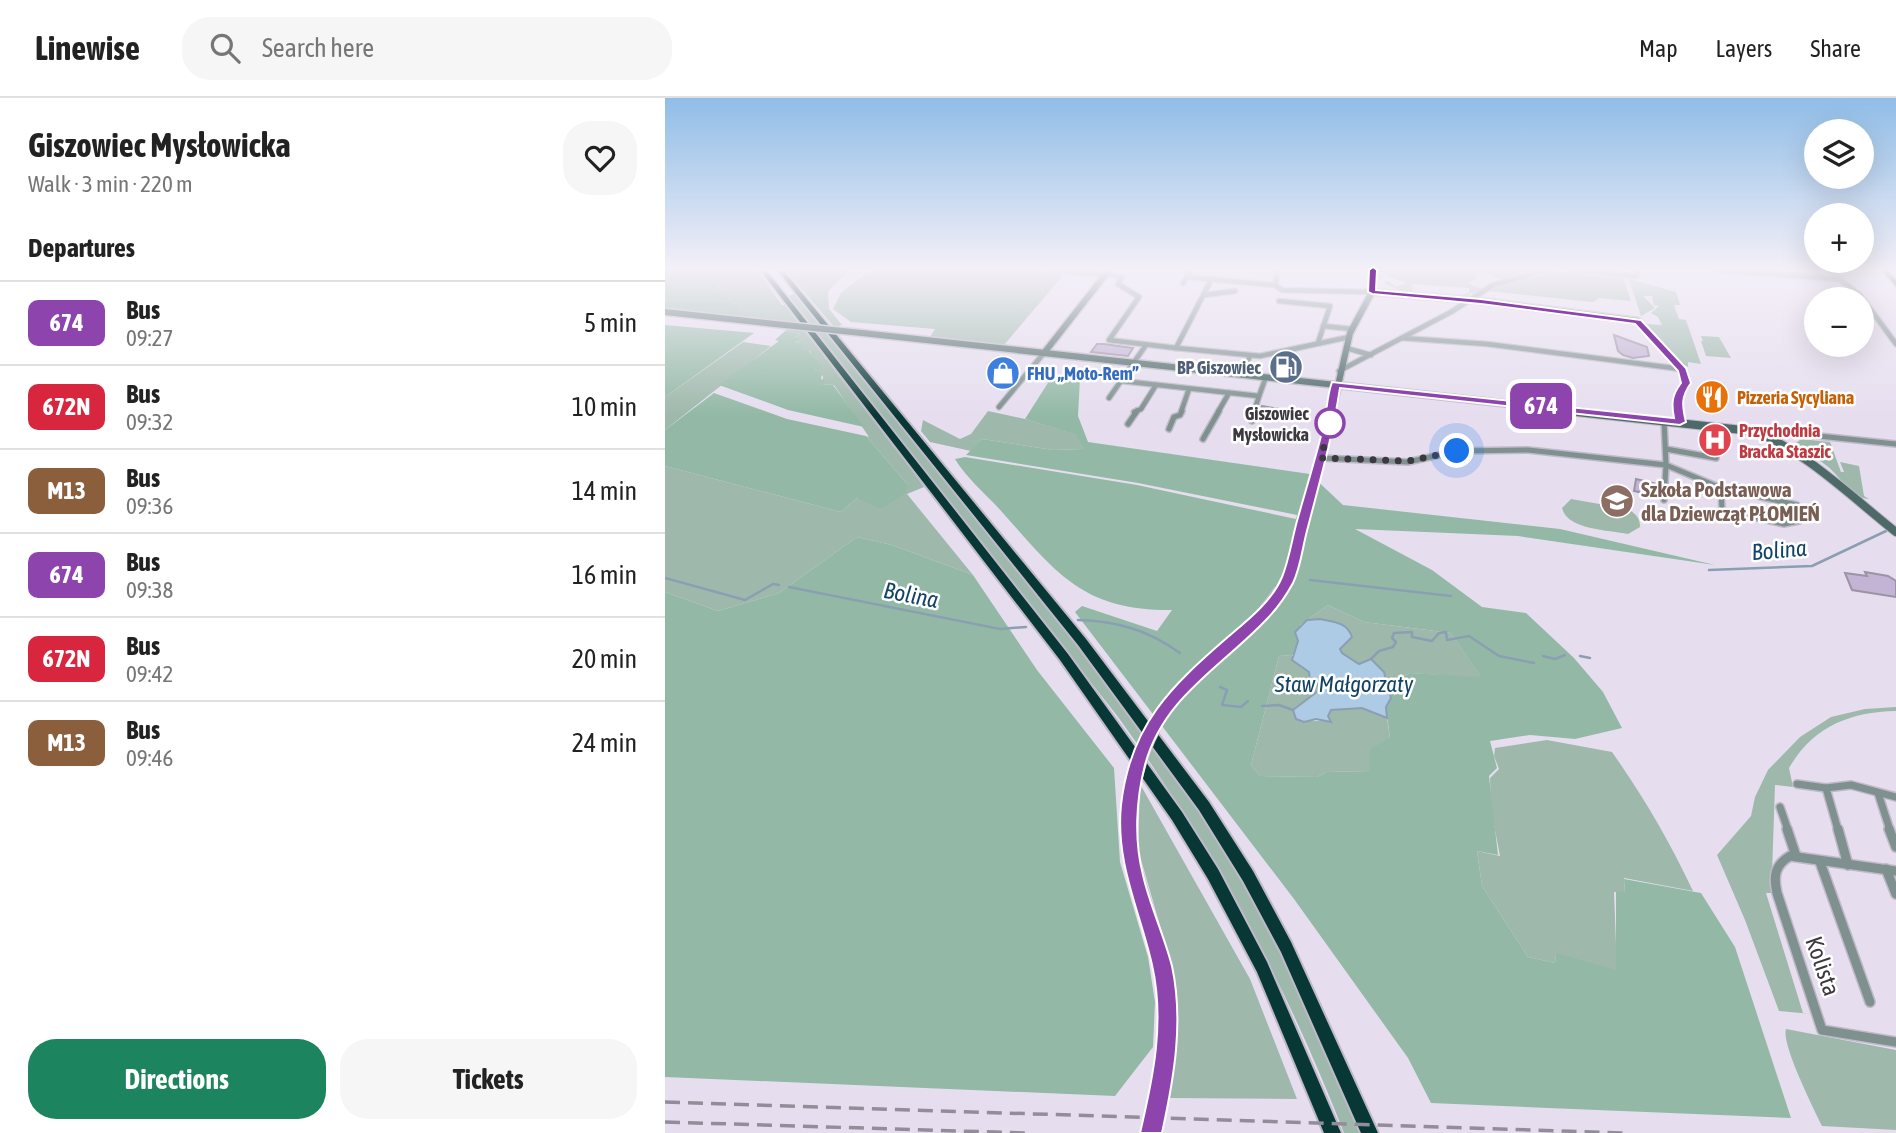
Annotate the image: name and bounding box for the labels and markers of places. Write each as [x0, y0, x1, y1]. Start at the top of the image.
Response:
fuel station icon: BP Giszowiec [1267, 348, 1305, 386]
shop icon: FHU „Moto-Rem” [984, 354, 1022, 392]
place label: BP Giszowiec [1177, 357, 1261, 378]
place label: FHU „Moto-Rem” [1027, 363, 1140, 384]
restaurant icon: Pizzeria Sycyliana [1693, 378, 1731, 416]
place label: Pizzeria Sycyliana [1737, 387, 1854, 408]
place label: Giszowiec Mysłowicka [1232, 403, 1309, 445]
marker: Giszowiec Mysłowicka [1315, 408, 1345, 438]
place label: Przychodnia Bracka Staszic [1739, 420, 1831, 462]
hospital icon: Przychodnia Bracka Staszic [1696, 421, 1734, 459]
place label: Szkoła Podstawowa dla Dziewcząt PŁOMIEŃ [1641, 477, 1820, 525]
school or university icon: Szkoła Podstawowa dla Dziewcząt PŁOMIEŃ [1598, 482, 1636, 520]

